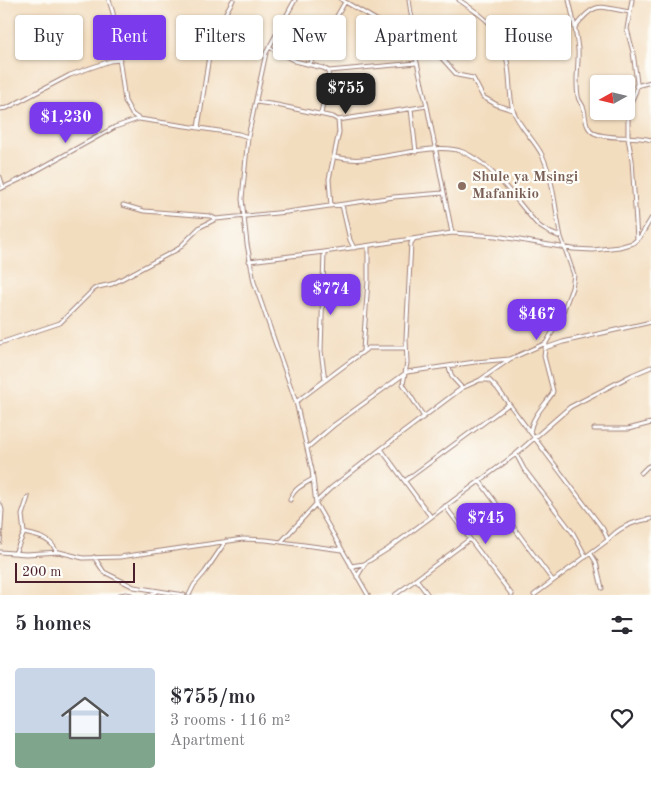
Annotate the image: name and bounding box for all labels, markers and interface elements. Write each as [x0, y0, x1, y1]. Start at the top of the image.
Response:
chip: Buy [15, 15, 83, 60]
chip: Rent [93, 15, 166, 60]
chip: Filters [176, 15, 263, 60]
chip: New [273, 15, 346, 60]
chip: Apartment [356, 15, 476, 60]
chip: House [486, 15, 571, 60]
pin: $755 [316, 72, 376, 115]
north arrow [590, 75, 635, 120]
map controls [590, 75, 635, 120]
text: $755 [327, 81, 365, 97]
pin: $1,230 [25, 102, 107, 144]
text: $1,230 [41, 110, 91, 126]
place label: Shule ya Msingi Mafanikio [472, 170, 578, 202]
marker: Shule ya Msingi Mafanikio [456, 180, 468, 192]
pin: $774 [301, 274, 361, 316]
text: $774 [312, 282, 350, 298]
pin: $467 [507, 298, 567, 341]
text: $467 [518, 307, 556, 323]
pin: $745 [456, 502, 516, 545]
text: $745 [467, 511, 505, 527]
scale bar [15, 560, 135, 583]
text: 200 m [22, 565, 61, 579]
icon: filters [608, 611, 636, 639]
text: 5 homes [15, 614, 91, 635]
text: $755/mo [170, 687, 256, 708]
icon: home [55, 688, 115, 748]
icon: heart [608, 704, 636, 732]
text: 3 rooms · 116 m² [170, 713, 290, 729]
text: Apartment [170, 733, 245, 749]

